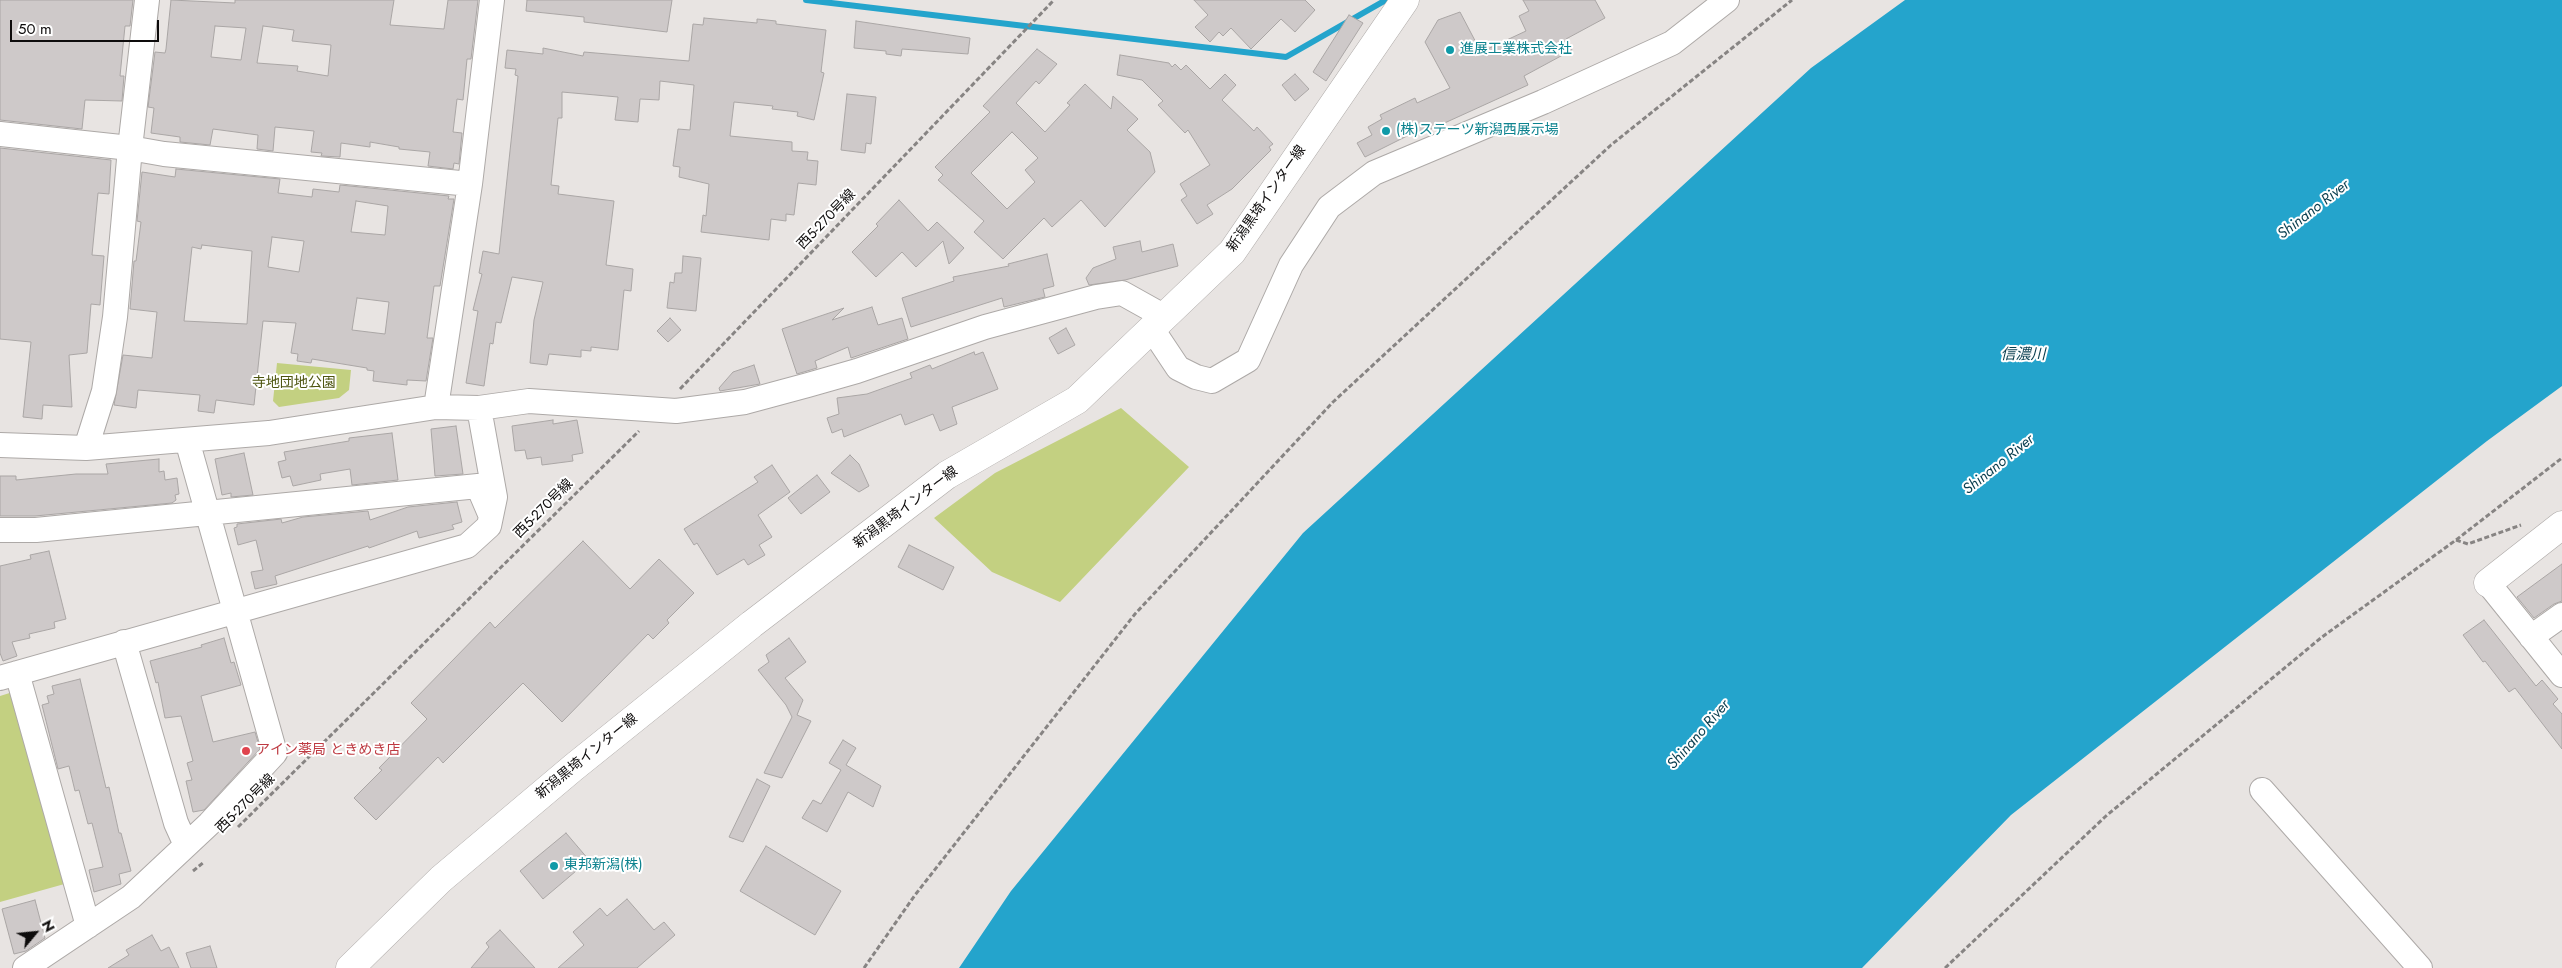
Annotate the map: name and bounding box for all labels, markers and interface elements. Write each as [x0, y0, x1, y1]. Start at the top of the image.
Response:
scale bar [12, 10, 161, 42]
text: 50 m [18, 18, 52, 40]
place label: 進展工業株式会社 [1460, 42, 1572, 58]
marker: 進展工業株式会社 [1444, 44, 1456, 56]
place label: (株)ステーツ新潟西展示場 [1396, 123, 1559, 139]
marker: (株)ステーツ新潟西展示場 [1380, 125, 1392, 137]
street label: 新潟黒埼インター線 [1224, 143, 1310, 255]
water label: Shinano River [2275, 176, 2353, 244]
street label: 西5-270号線 [794, 187, 860, 253]
water label: 信濃川 [2001, 346, 2045, 364]
park label: 寺地団地公園 [252, 376, 336, 392]
water label: Shinano River [1960, 431, 2038, 499]
street label: 新潟黒埼インター線 [851, 463, 961, 553]
street label: 西5-270号線 [511, 476, 577, 542]
water label: Shinano River [1664, 697, 1734, 773]
street label: 新潟黒埼インター線 [533, 711, 641, 803]
place label: アイン薬局 ときめき店 [256, 743, 400, 759]
marker: アイン薬局 ときめき店 [240, 745, 252, 757]
street label: 西5-270号線 [213, 771, 279, 837]
place label: 東邦新潟(株) [564, 858, 643, 874]
marker: 東邦新潟(株) [548, 860, 560, 872]
north arrow [10, 908, 60, 958]
text: N [37, 916, 60, 936]

